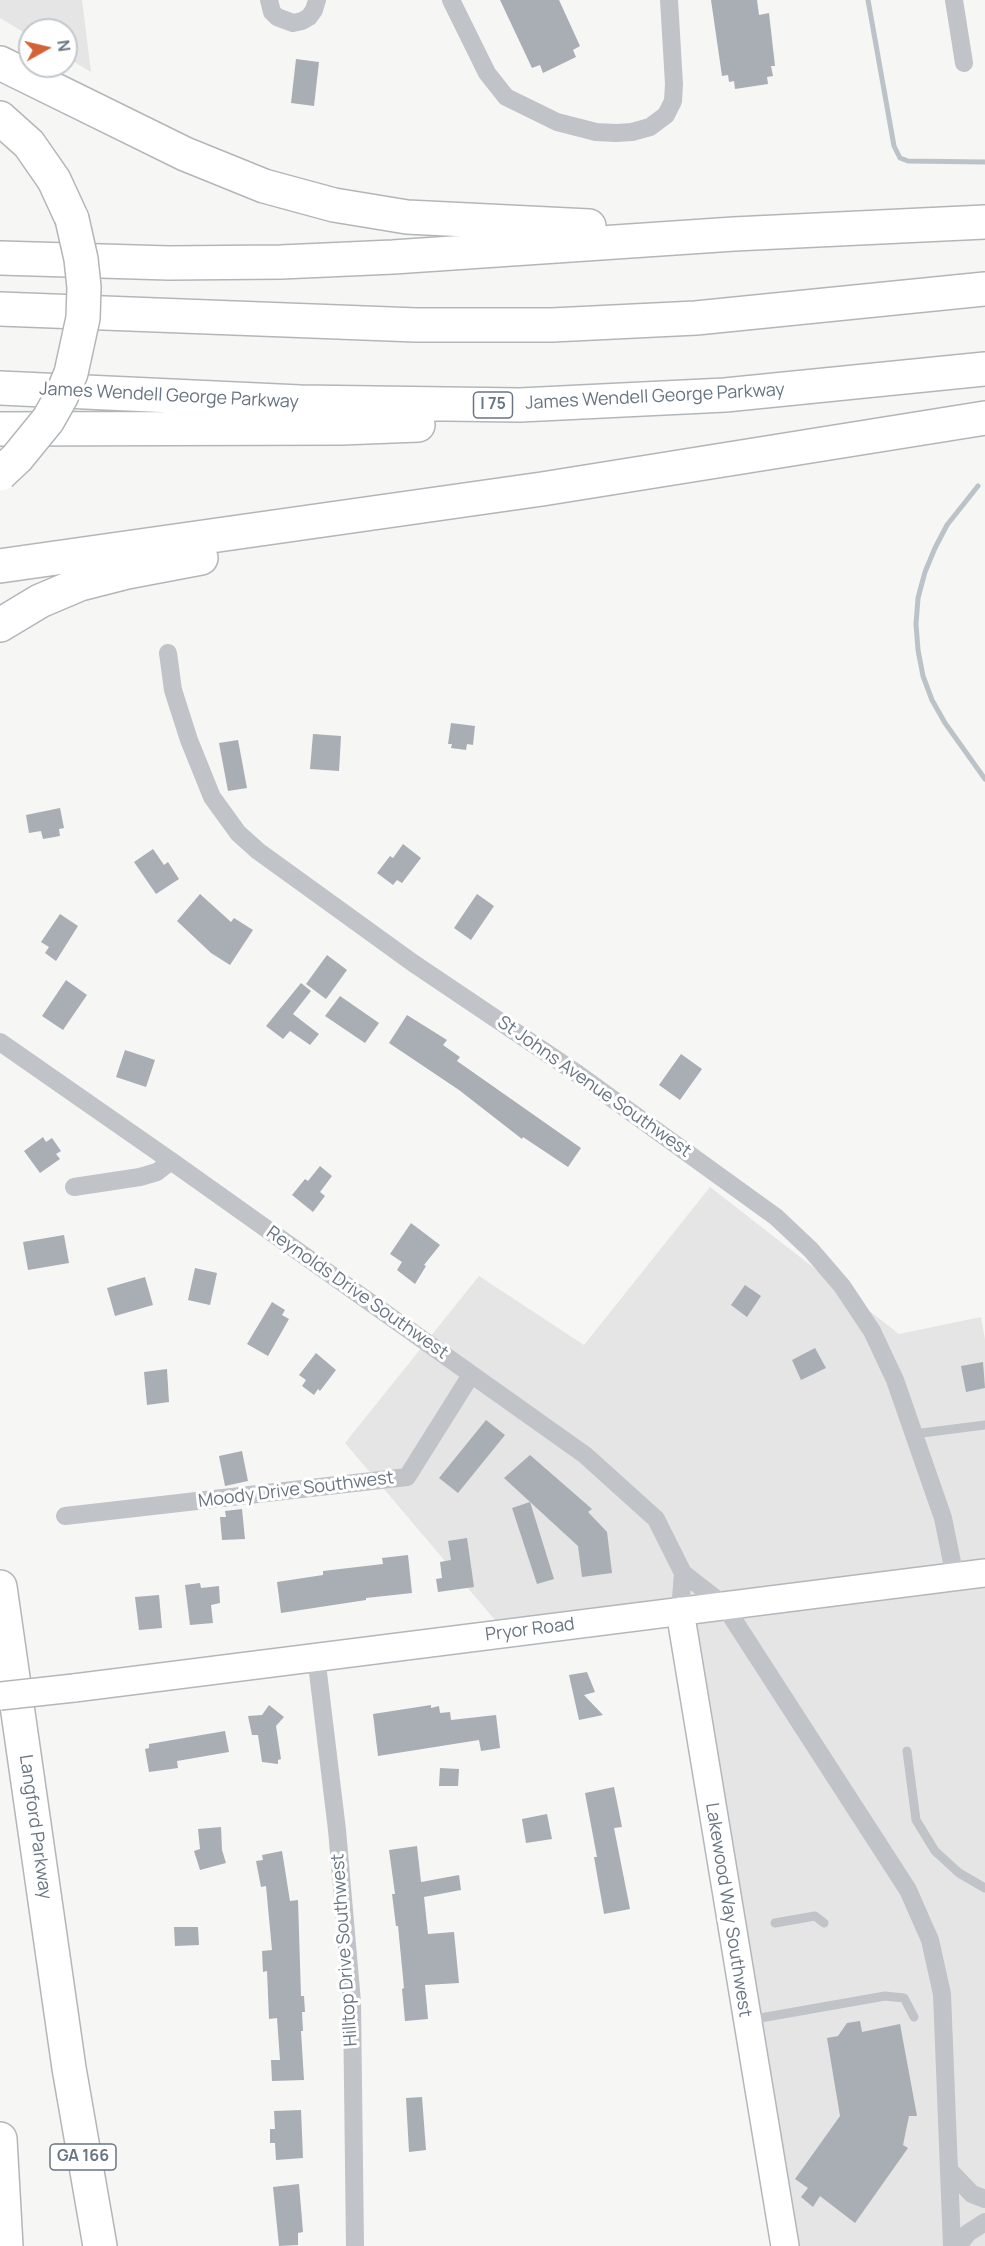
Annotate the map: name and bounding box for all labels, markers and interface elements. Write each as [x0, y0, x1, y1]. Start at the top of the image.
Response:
north arrow [18, 18, 78, 78]
text: N [52, 39, 76, 53]
street label: James Wendell George Parkway [39, 378, 299, 414]
street label: James Wendell George Parkway [525, 379, 785, 415]
road number: I 75 [474, 392, 512, 418]
street label: St Johns Avenue Southwest [493, 1012, 695, 1162]
street label: Reynolds Drive Southwest [262, 1222, 452, 1364]
street label: Moody Drive Southwest [197, 1467, 395, 1513]
street label: Pryor Road [484, 1614, 576, 1646]
street label: Langford Parkway [14, 1753, 56, 1901]
street label: Lakewood Way Southwest [700, 1801, 756, 2019]
street label: Hilltop Drive Southwest [327, 1853, 363, 2047]
road number: GA 166 [50, 2144, 116, 2170]

